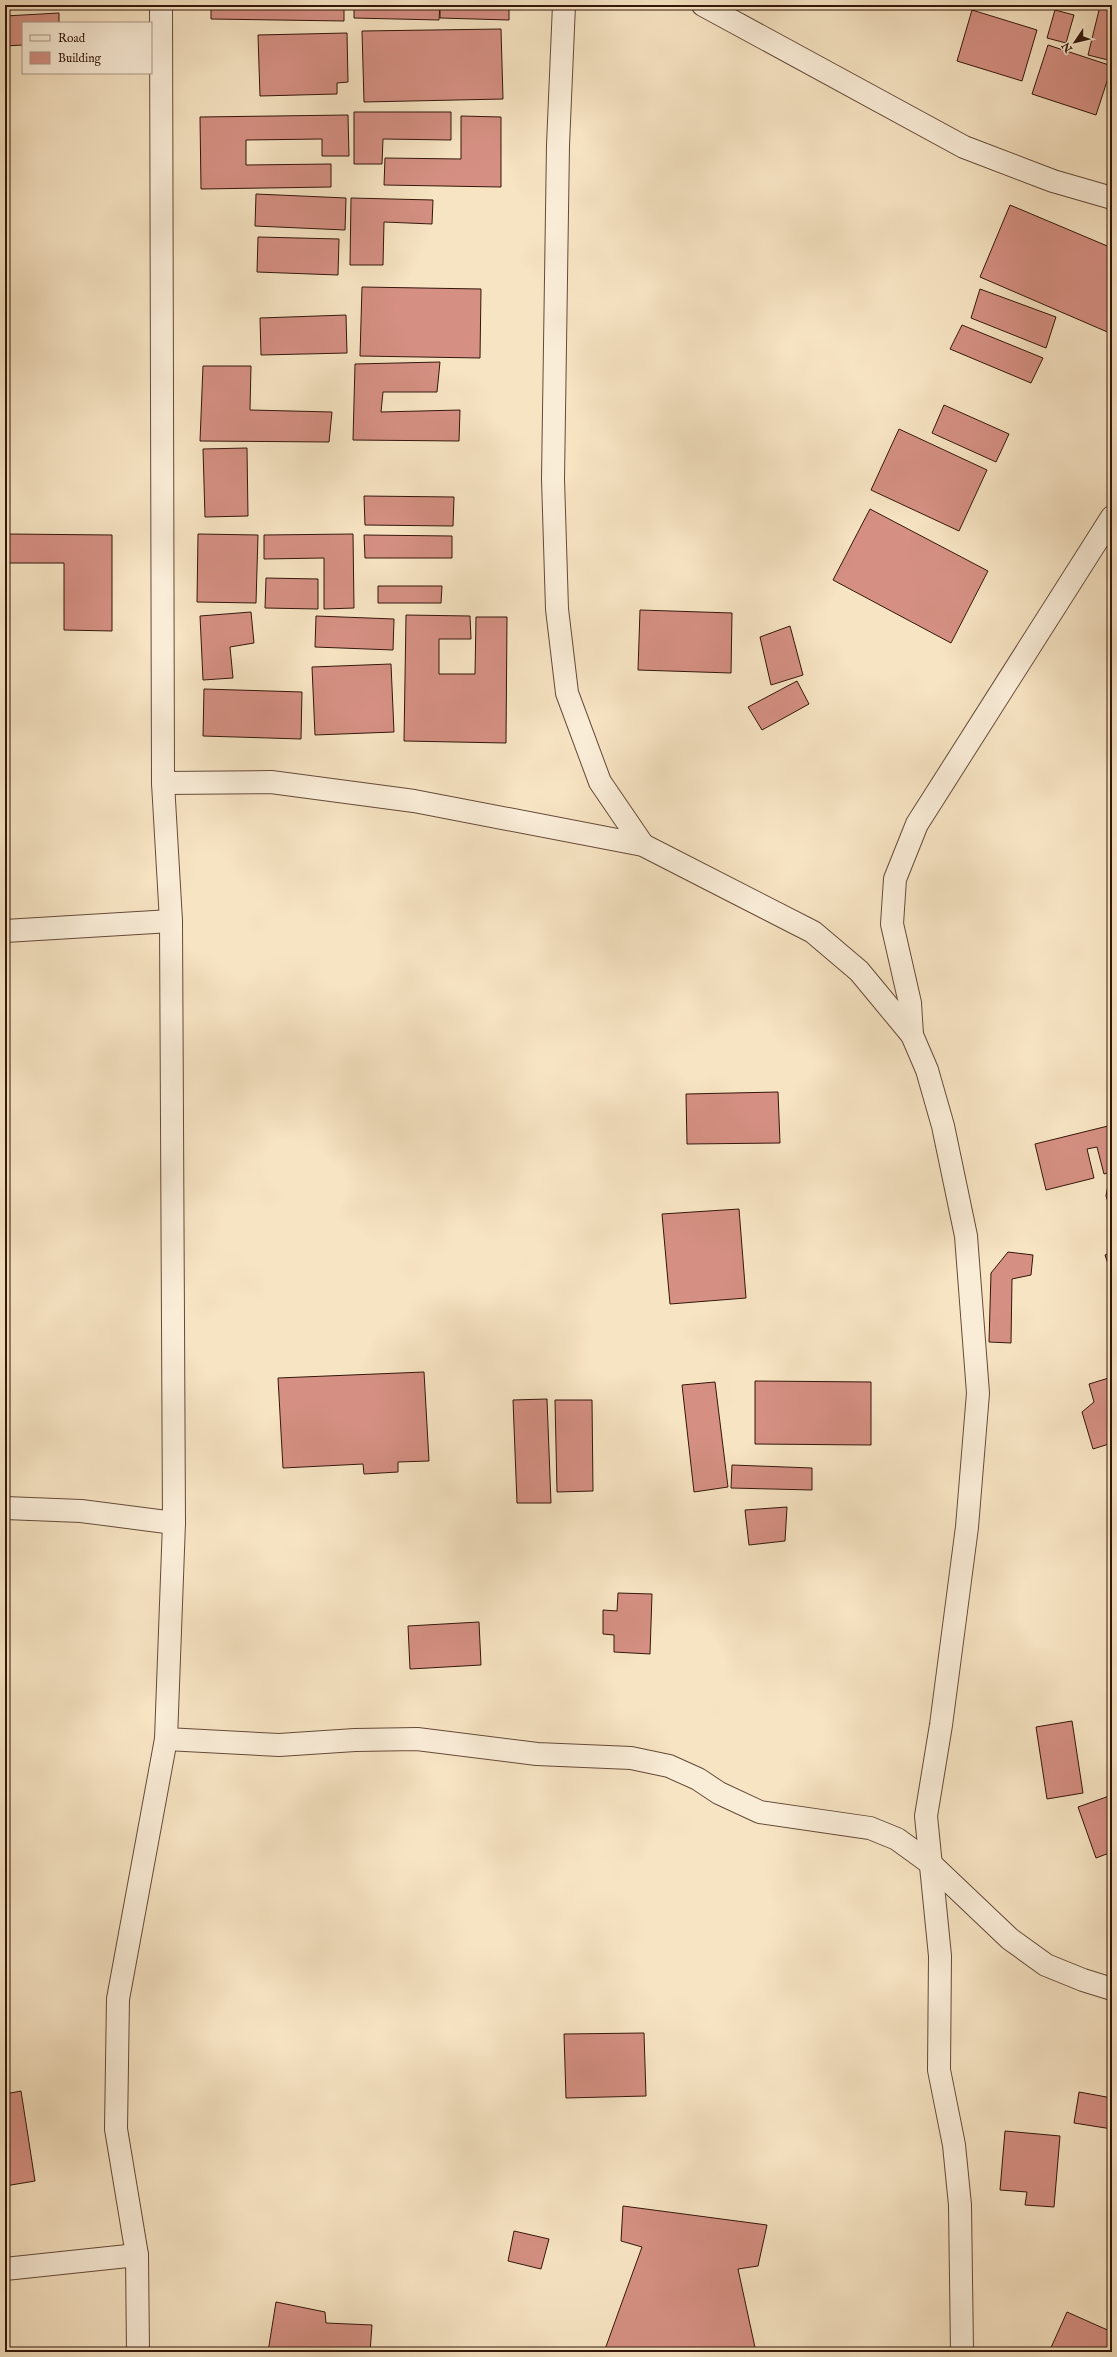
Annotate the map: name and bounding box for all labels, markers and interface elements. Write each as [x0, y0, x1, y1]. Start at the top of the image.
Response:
legend [22, 22, 152, 74]
north arrow [1055, 22, 1095, 62]
text: Road [58, 31, 86, 46]
text: N [1059, 39, 1077, 56]
text: Building [58, 51, 102, 66]

